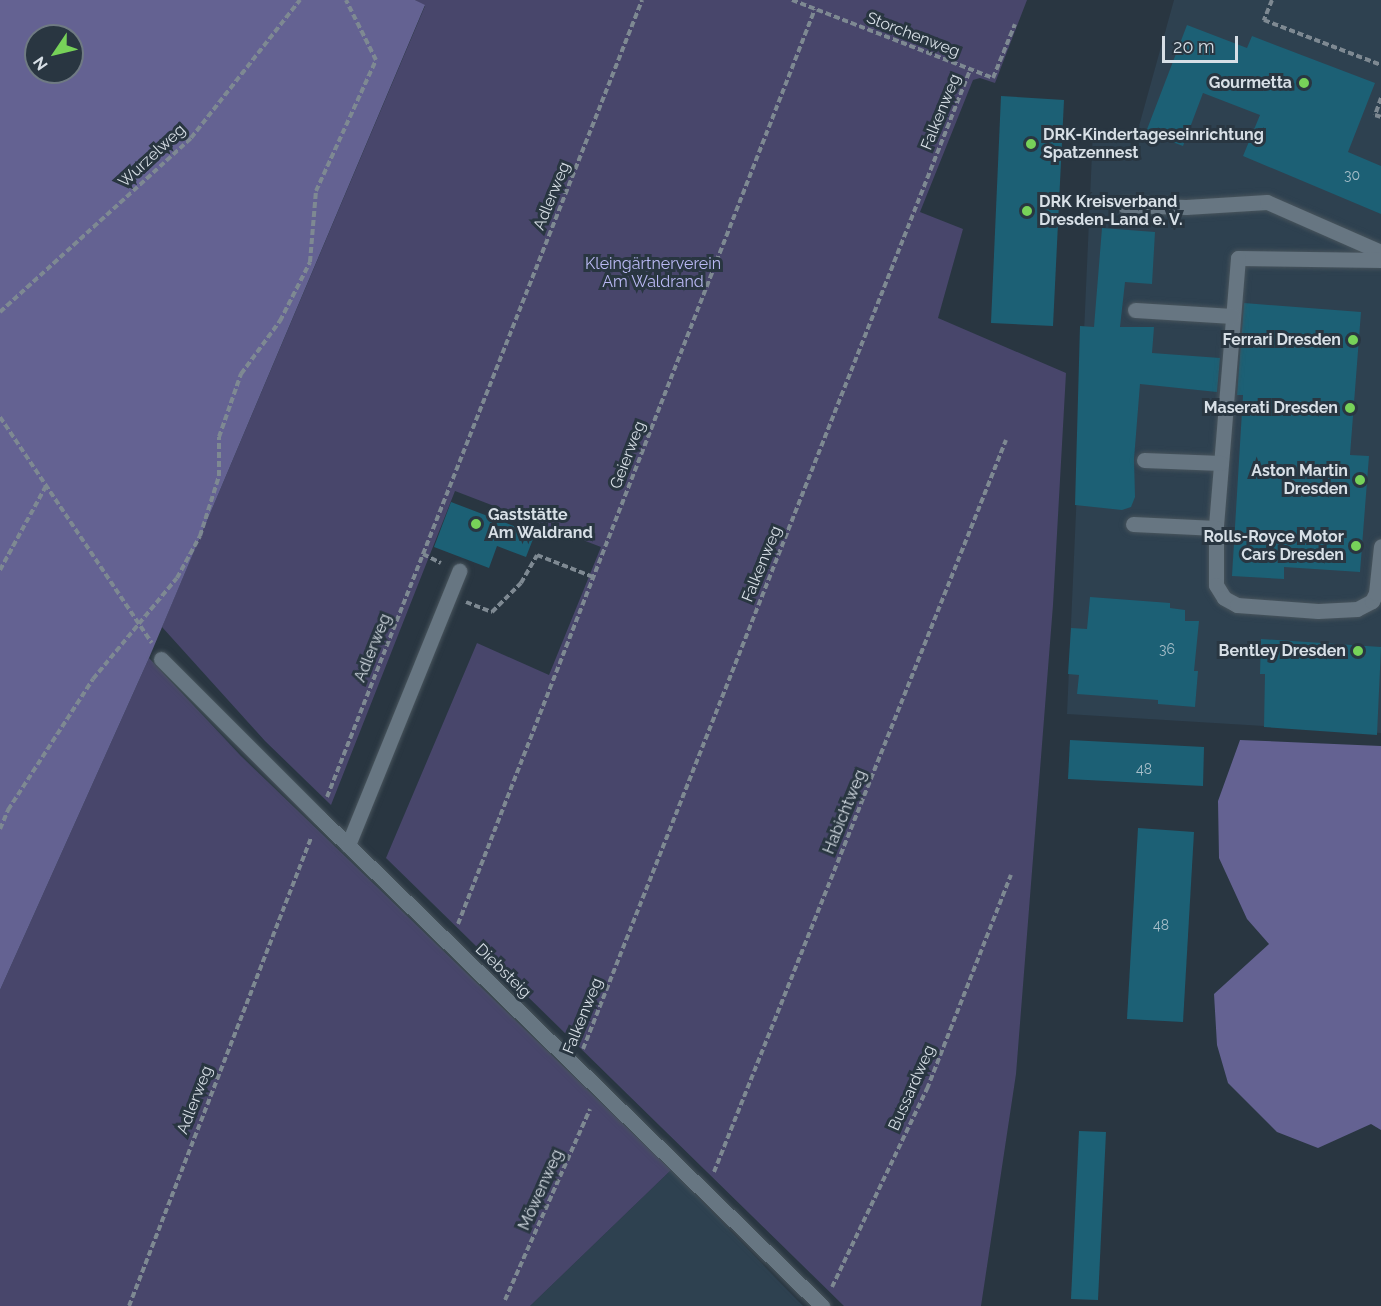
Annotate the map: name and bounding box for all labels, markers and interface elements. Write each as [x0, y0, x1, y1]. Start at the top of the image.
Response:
street label: Storchenweg [864, 8, 962, 62]
north arrow [24, 24, 84, 84]
scale bar [1165, 24, 1242, 62]
text: 20 m [1173, 36, 1215, 57]
text: N [29, 53, 52, 74]
street label: Falkenweg [917, 71, 965, 153]
place label: Gourmetta [1209, 73, 1292, 93]
marker: Gourmetta [1297, 76, 1311, 90]
street label: Wurzelweg [115, 120, 189, 192]
place label: DRK-Kindertageseinrichtung Spatzennest [1043, 125, 1264, 163]
marker: DRK-Kindertageseinrichtung Spatzennest [1024, 137, 1038, 151]
street label: Adlerweg [530, 159, 574, 233]
house number: 30 [1344, 167, 1360, 183]
place label: DRK Kreisverband Dresden-Land e. V. [1039, 192, 1183, 230]
marker: DRK Kreisverband Dresden-Land e. V. [1020, 204, 1034, 218]
park label: Kleingärtnerverein Am Waldrand [585, 254, 721, 292]
place label: Ferrari Dresden [1223, 330, 1341, 350]
marker: Ferrari Dresden [1346, 333, 1360, 347]
place label: Maserati Dresden [1204, 398, 1338, 418]
marker: Maserati Dresden [1343, 401, 1357, 415]
street label: Geierweg [606, 418, 650, 492]
place label: Aston Martin Dresden [1251, 461, 1348, 499]
marker: Aston Martin Dresden [1353, 473, 1367, 487]
place label: Gaststätte Am Waldrand [488, 505, 593, 543]
marker: Gaststätte Am Waldrand [469, 517, 483, 531]
street label: Falkenweg [738, 523, 786, 605]
place label: Rolls-Royce Motor Cars Dresden [1203, 527, 1344, 565]
marker: Rolls-Royce Motor Cars Dresden [1349, 539, 1363, 553]
street label: Adlerweg [351, 611, 395, 685]
house number: 36 [1159, 641, 1175, 657]
place label: Bentley Dresden [1218, 641, 1346, 661]
marker: Bentley Dresden [1351, 644, 1365, 658]
house number: 48 [1136, 761, 1152, 777]
street label: Habichtweg [819, 767, 871, 857]
house number: 48 [1153, 917, 1169, 933]
street label: Diebsteig [471, 940, 535, 1002]
street label: Falkenweg [559, 975, 607, 1057]
street label: Bussardweg [885, 1042, 939, 1134]
street label: Adlerweg [173, 1063, 217, 1137]
street label: Möwenweg [515, 1147, 567, 1233]

